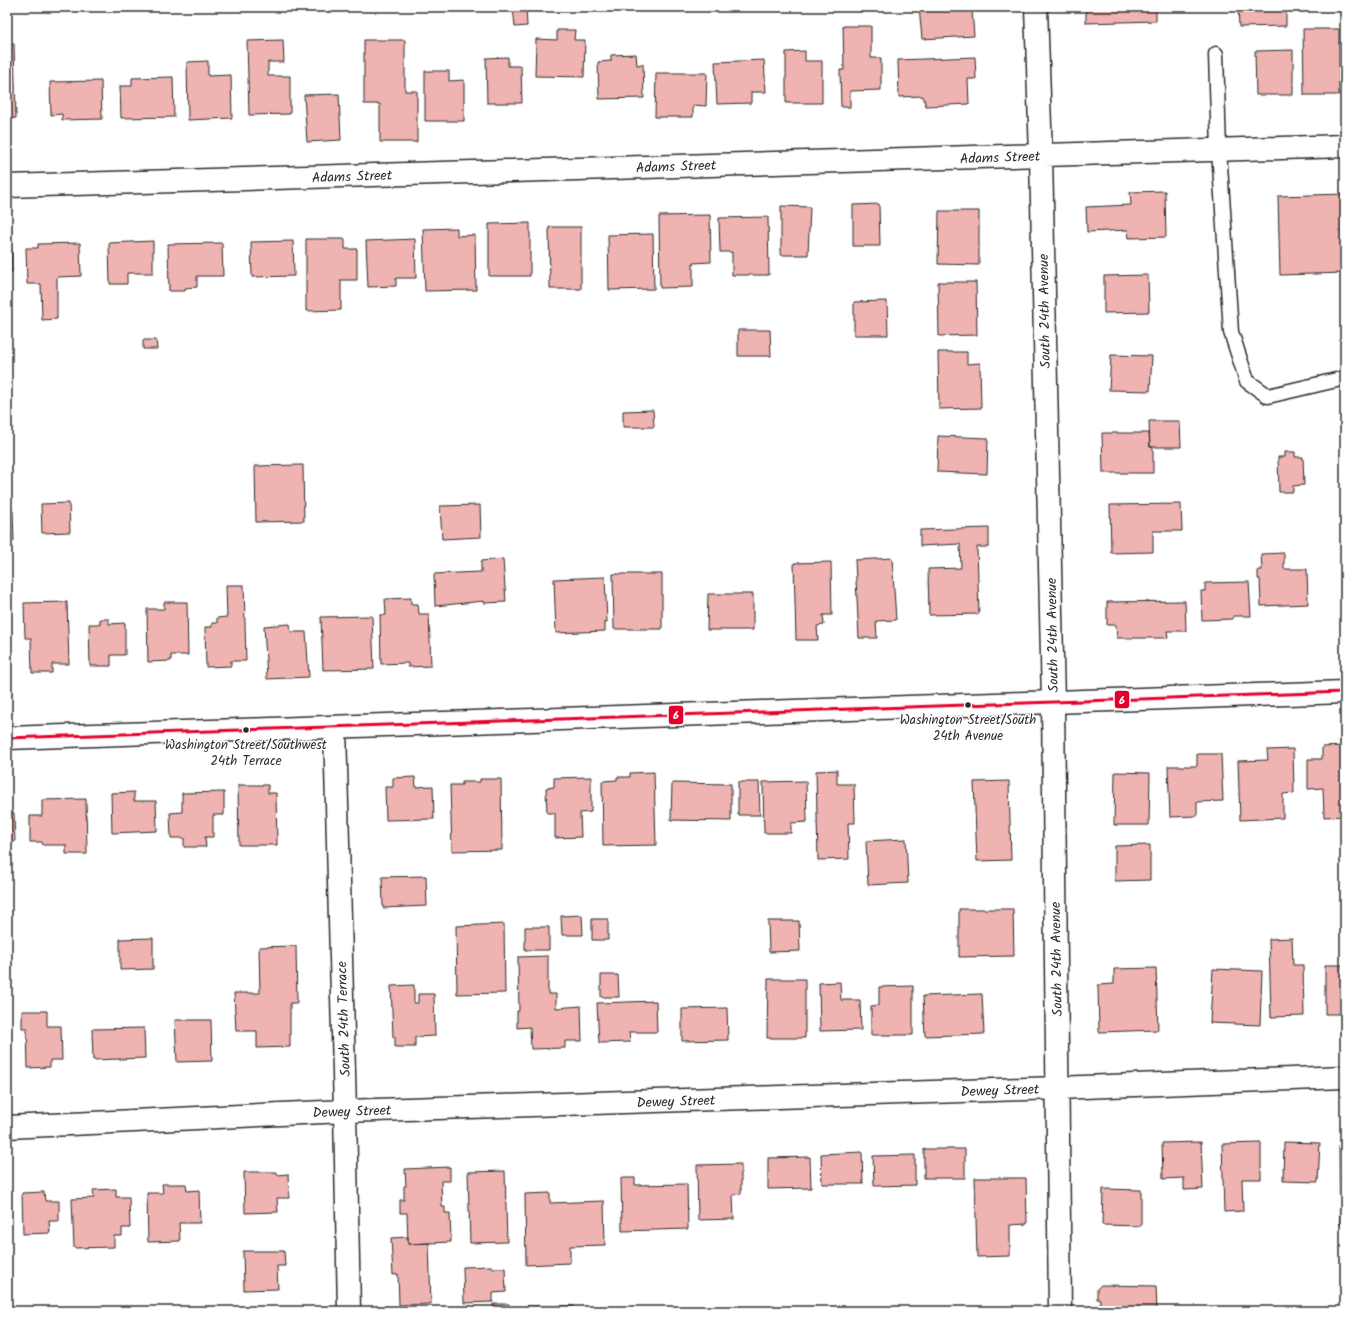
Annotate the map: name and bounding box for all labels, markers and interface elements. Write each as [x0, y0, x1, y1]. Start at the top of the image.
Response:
street label: Adams Street [960, 146, 1041, 170]
street label: Adams Street [636, 155, 717, 179]
street label: Adams Street [312, 165, 393, 189]
street label: South 24th Avenue [1033, 253, 1057, 368]
street label: South 24th Avenue [1041, 577, 1065, 692]
line badge: 6 [1114, 690, 1130, 709]
text: 6 [1119, 692, 1125, 710]
marker: Washington Street/South 24th Avenue [963, 700, 973, 710]
line badge: 6 [668, 705, 684, 725]
text: 6 [673, 707, 679, 725]
place label: Washington Street/South 24th Avenue [900, 710, 1036, 747]
marker: Washington Street/Southwest 24th Terrace [241, 725, 251, 735]
place label: Washington Street/Southwest 24th Terrace [165, 735, 328, 772]
street label: South 24th Avenue [1045, 901, 1069, 1016]
street label: South 24th Terrace [331, 960, 357, 1077]
street label: Dewey Street [960, 1079, 1040, 1103]
street label: Dewey Street [636, 1090, 716, 1114]
street label: Dewey Street [312, 1100, 392, 1124]

